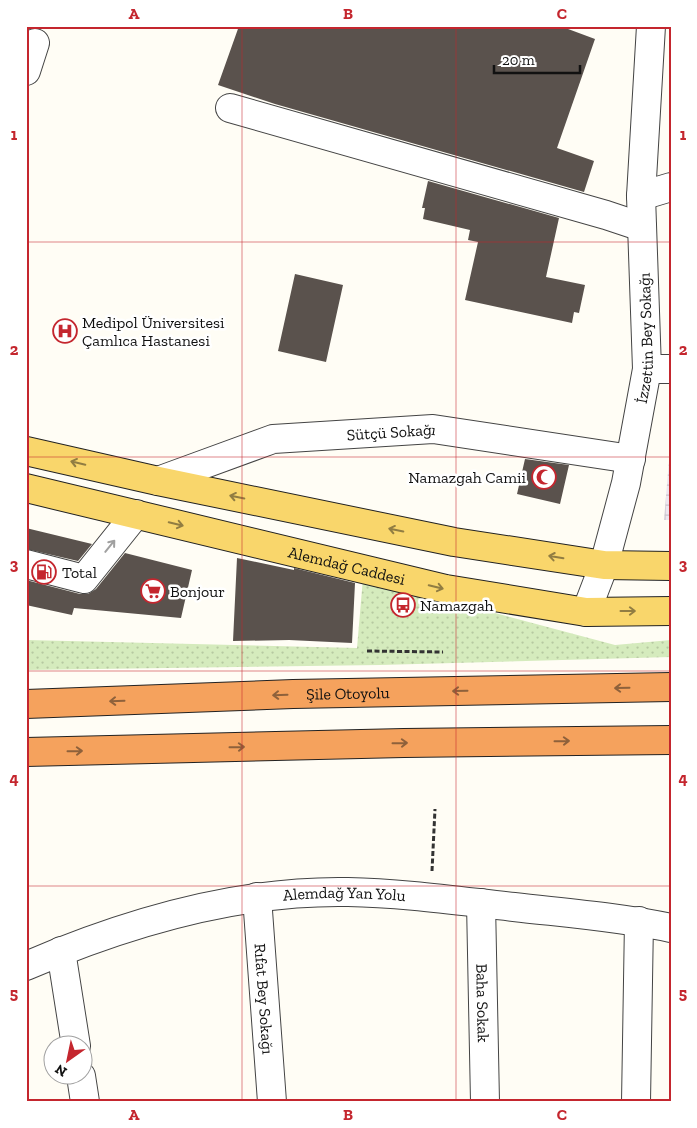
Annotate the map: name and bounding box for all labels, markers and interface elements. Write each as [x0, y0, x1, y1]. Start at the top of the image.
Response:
text: A [129, 4, 140, 23]
text: B [343, 4, 353, 23]
text: C [557, 4, 567, 23]
scale bar [494, 42, 581, 74]
text: 20 m [502, 51, 535, 69]
text: 1 [11, 125, 18, 144]
text: 1 [680, 125, 687, 144]
street label: İzzettin Bey Sokağı [632, 272, 657, 405]
place label: Medipol Üniversitesi Çamlıca Hastanesi [82, 313, 225, 350]
hospital icon: Medipol Üniversitesi Çamlıca Hastanesi [52, 318, 78, 344]
text: 2 [10, 340, 19, 359]
text: 2 [679, 340, 688, 359]
street label: Sütçü Sokağı [346, 420, 438, 444]
one-way arrow [71, 458, 87, 467]
mosque icon: Namazgah Camii [531, 464, 557, 490]
place label: Namazgah Camii [408, 468, 527, 487]
one-way arrow [229, 492, 245, 501]
one-way arrow [167, 520, 183, 529]
one-way arrow [388, 525, 404, 534]
one-way arrow [105, 540, 116, 553]
street label: Alemdağ Caddesi [286, 542, 408, 589]
one-way arrow [548, 552, 564, 562]
text: 3 [10, 555, 19, 574]
text: 3 [679, 555, 688, 574]
fuel station icon: Total [31, 559, 57, 585]
place label: Total [62, 563, 97, 582]
supermarket icon: Bonjour [140, 578, 166, 604]
place label: Bonjour [170, 582, 225, 601]
one-way arrow [427, 583, 443, 592]
bus stop icon: Namazgah [390, 592, 416, 618]
place label: Namazgah [420, 596, 494, 615]
one-way arrow [620, 607, 636, 616]
street label: Şile Otoyolu [306, 683, 390, 704]
one-way arrow [614, 683, 630, 693]
one-way arrow [452, 686, 468, 696]
one-way arrow [272, 690, 288, 700]
one-way arrow [109, 696, 125, 705]
one-way arrow [554, 736, 570, 746]
one-way arrow [392, 738, 408, 747]
one-way arrow [229, 742, 245, 751]
one-way arrow [67, 746, 83, 755]
text: 4 [9, 769, 19, 788]
text: 4 [678, 769, 688, 788]
street label: Alemdağ Yan Yolu [282, 883, 406, 905]
street label: Rıfat Bey Sokağı [250, 943, 278, 1055]
street label: Baha Sokak [472, 963, 493, 1043]
text: 5 [10, 984, 18, 1003]
text: 5 [679, 984, 687, 1003]
north arrow [42, 1036, 92, 1086]
text: N [52, 1060, 70, 1081]
text: A [129, 1105, 140, 1124]
text: B [343, 1105, 353, 1124]
text: C [557, 1105, 567, 1124]

